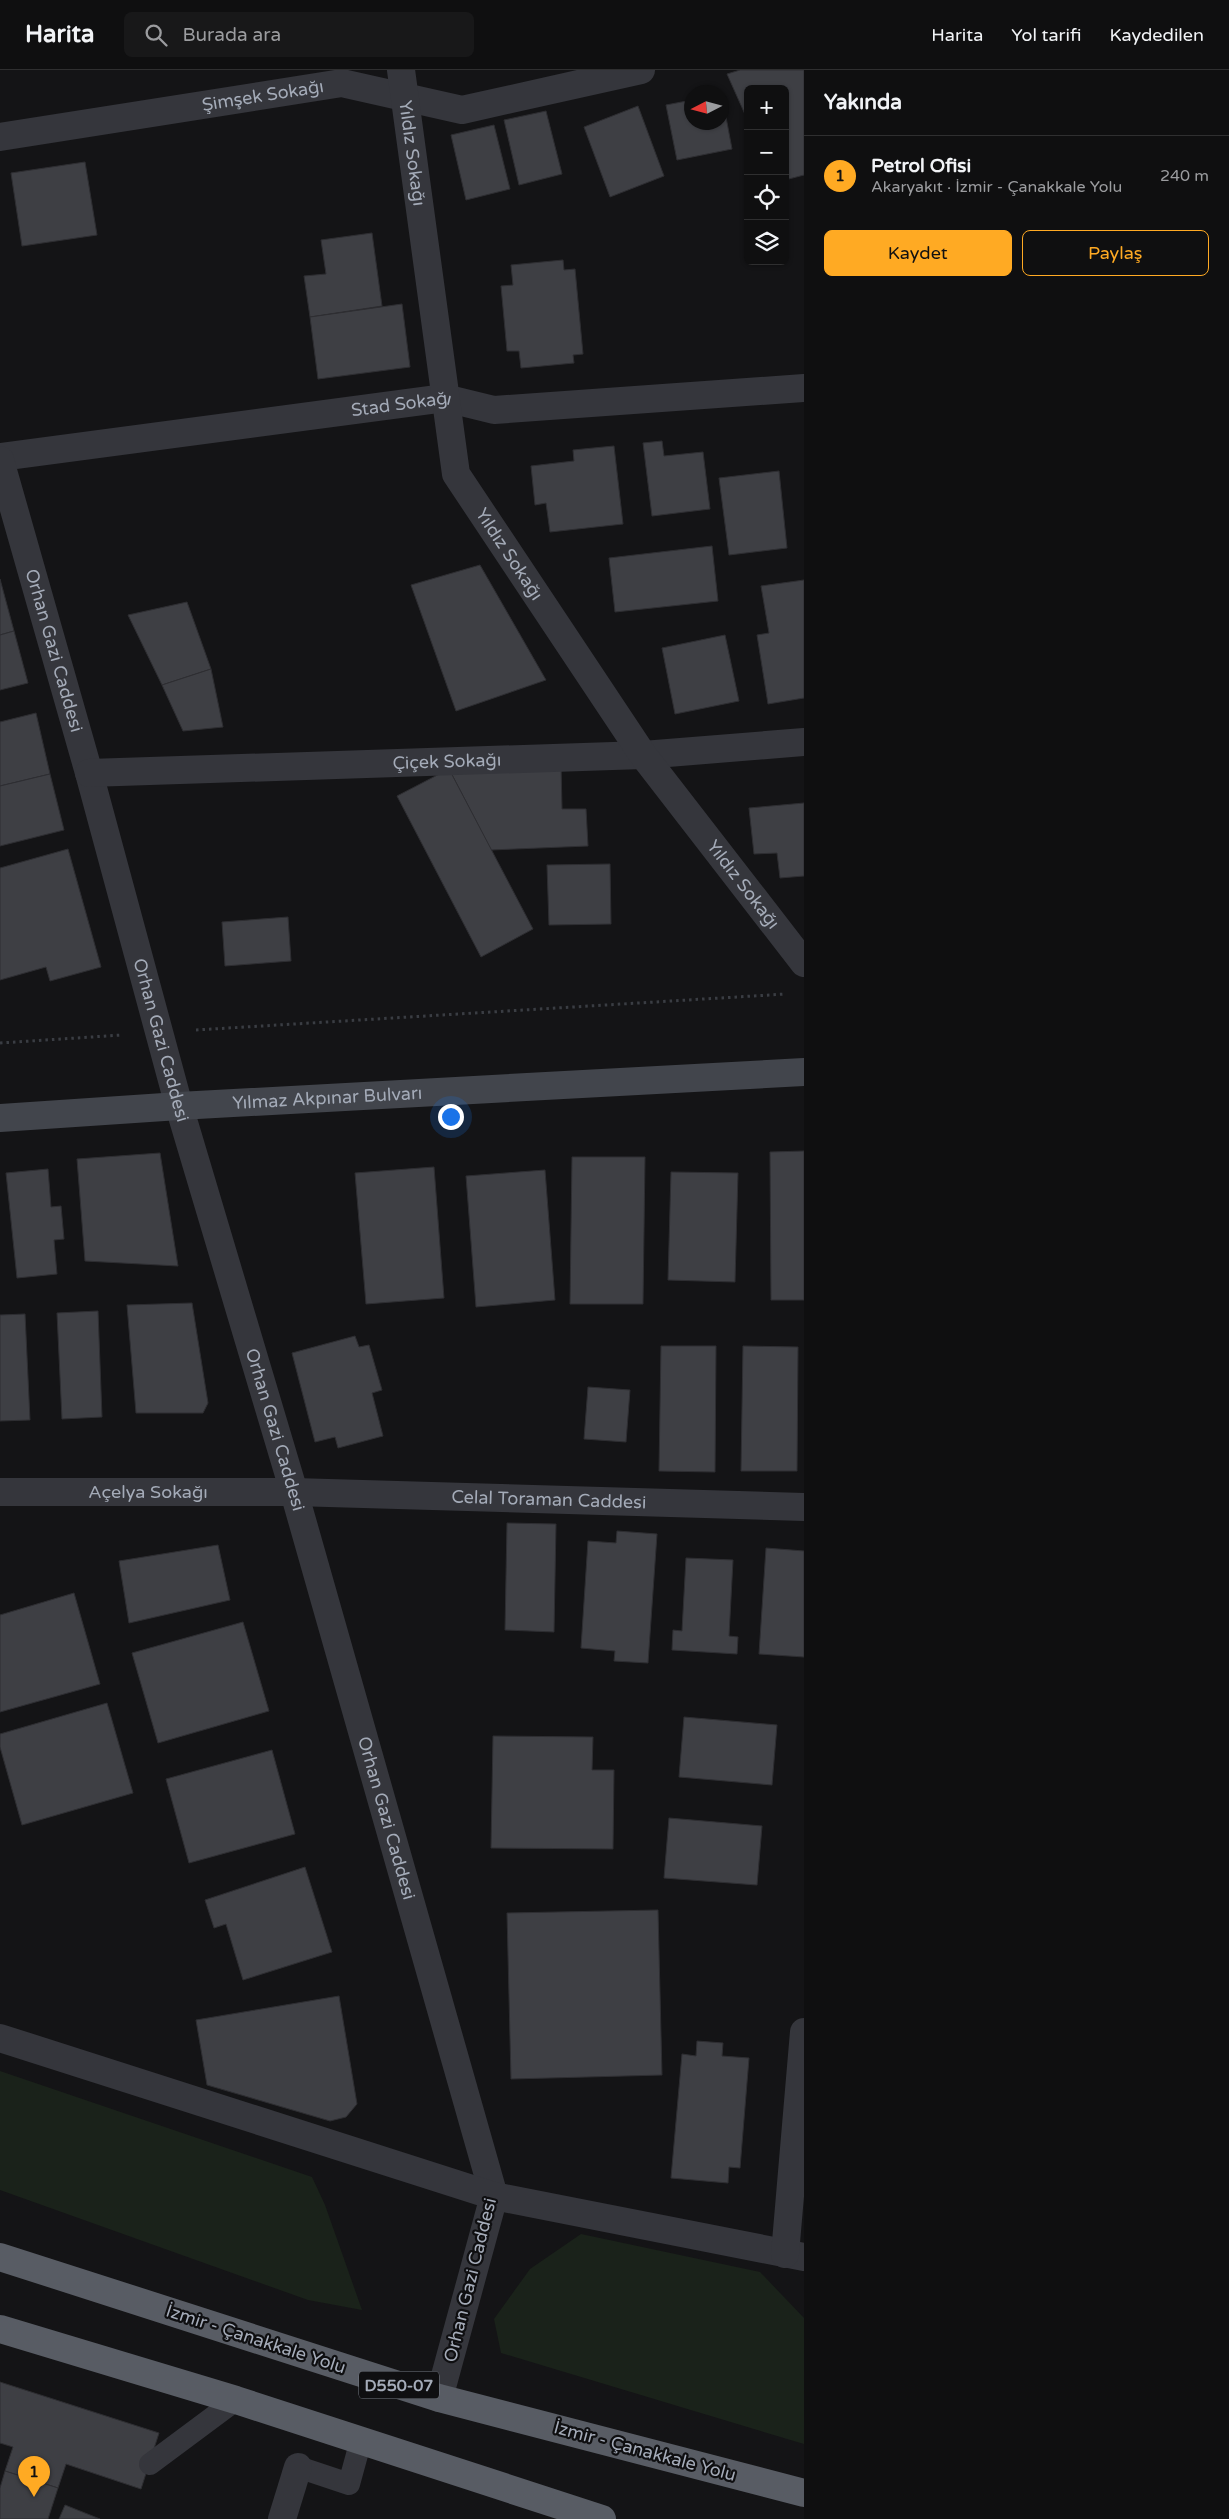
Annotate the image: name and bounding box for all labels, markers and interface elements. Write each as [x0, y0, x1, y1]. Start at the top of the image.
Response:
search box [124, 12, 474, 57]
text: Harita [25, 20, 94, 49]
icon: search [142, 21, 170, 49]
text: Burada ara [182, 24, 281, 46]
text: Harita [931, 24, 983, 46]
text: Yol tarifi [1011, 24, 1081, 46]
text: Kaydedilen [1109, 24, 1204, 46]
street label: Şimşek Sokağı [200, 75, 325, 116]
north arrow [684, 85, 729, 130]
map controls [744, 85, 789, 265]
button: + [744, 85, 789, 130]
text: Yakında [824, 90, 902, 115]
street label: Yıldız Sokağı [394, 99, 430, 207]
button: − [744, 130, 789, 175]
text: Petrol Ofisi [871, 155, 971, 177]
text: 1 [835, 166, 845, 186]
text: 240 m [1160, 166, 1209, 186]
button: locate [744, 175, 789, 220]
text: Akaryakıt · İzmir - Çanakkale Yolu [871, 177, 1122, 197]
button: layers [744, 220, 789, 265]
button: Kaydet [824, 230, 1012, 276]
button: Paylaş [1022, 230, 1209, 276]
street label: Stad Sokağı [350, 387, 454, 421]
street label: Yıldız Sokağı [471, 504, 548, 605]
street label: Orhan Gazi Caddesi [21, 566, 88, 735]
street label: Çiçek Sokağı [392, 749, 502, 774]
street label: Yıldız Sokağı [702, 836, 784, 933]
street label: Orhan Gazi Caddesi [129, 956, 194, 1124]
street label: Yılmaz Akpınar Bulvarı [232, 1082, 423, 1114]
your location [438, 1104, 464, 1130]
street label: Orhan Gazi Caddesi [241, 1346, 310, 1514]
street label: Açelya Sokağı [88, 1481, 208, 1503]
street label: Celal Toraman Caddesi [451, 1486, 647, 1513]
street label: Orhan Gazi Caddesi [353, 1734, 420, 1902]
street label: Orhan Gazi Caddesi [439, 2196, 501, 2364]
street label: İzmir - Çanakkale Yolu [163, 2300, 349, 2378]
road number: D550-07 [359, 2372, 439, 2398]
street label: İzmir - Çanakkale Yolu [551, 2416, 739, 2486]
pin: 1 [18, 2456, 50, 2497]

